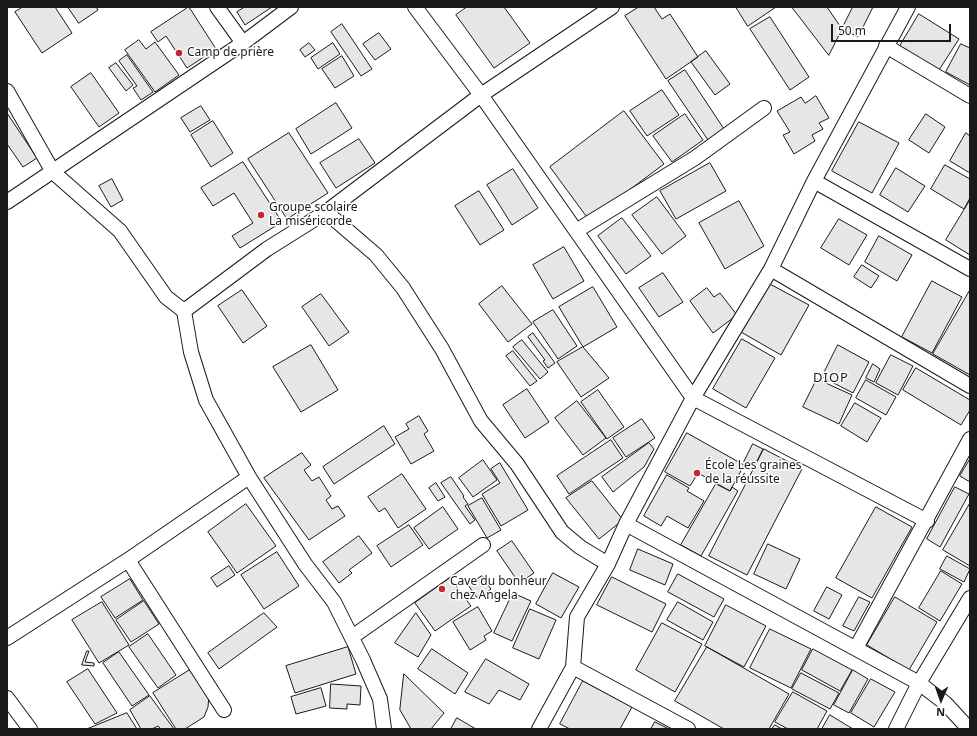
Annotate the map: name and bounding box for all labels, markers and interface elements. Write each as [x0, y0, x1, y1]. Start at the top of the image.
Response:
scale bar [833, 16, 953, 42]
text: 50 m [838, 22, 866, 39]
place label: Camp de prière [187, 46, 274, 60]
marker: Camp de prière [174, 48, 184, 58]
place label: Groupe scolaire La miséricorde [269, 201, 358, 229]
marker: Groupe scolaire La miséricorde [256, 210, 266, 220]
district label: DIOP [813, 370, 849, 386]
place label: École Les graines de la réussite [705, 459, 801, 487]
marker: École Les graines de la réussite [692, 468, 702, 478]
place label: Cave du bonheur chez Angela [450, 575, 547, 603]
marker: Cave du bonheur chez Angela [437, 584, 447, 594]
north arrow [921, 680, 961, 720]
text: N [936, 705, 945, 720]

